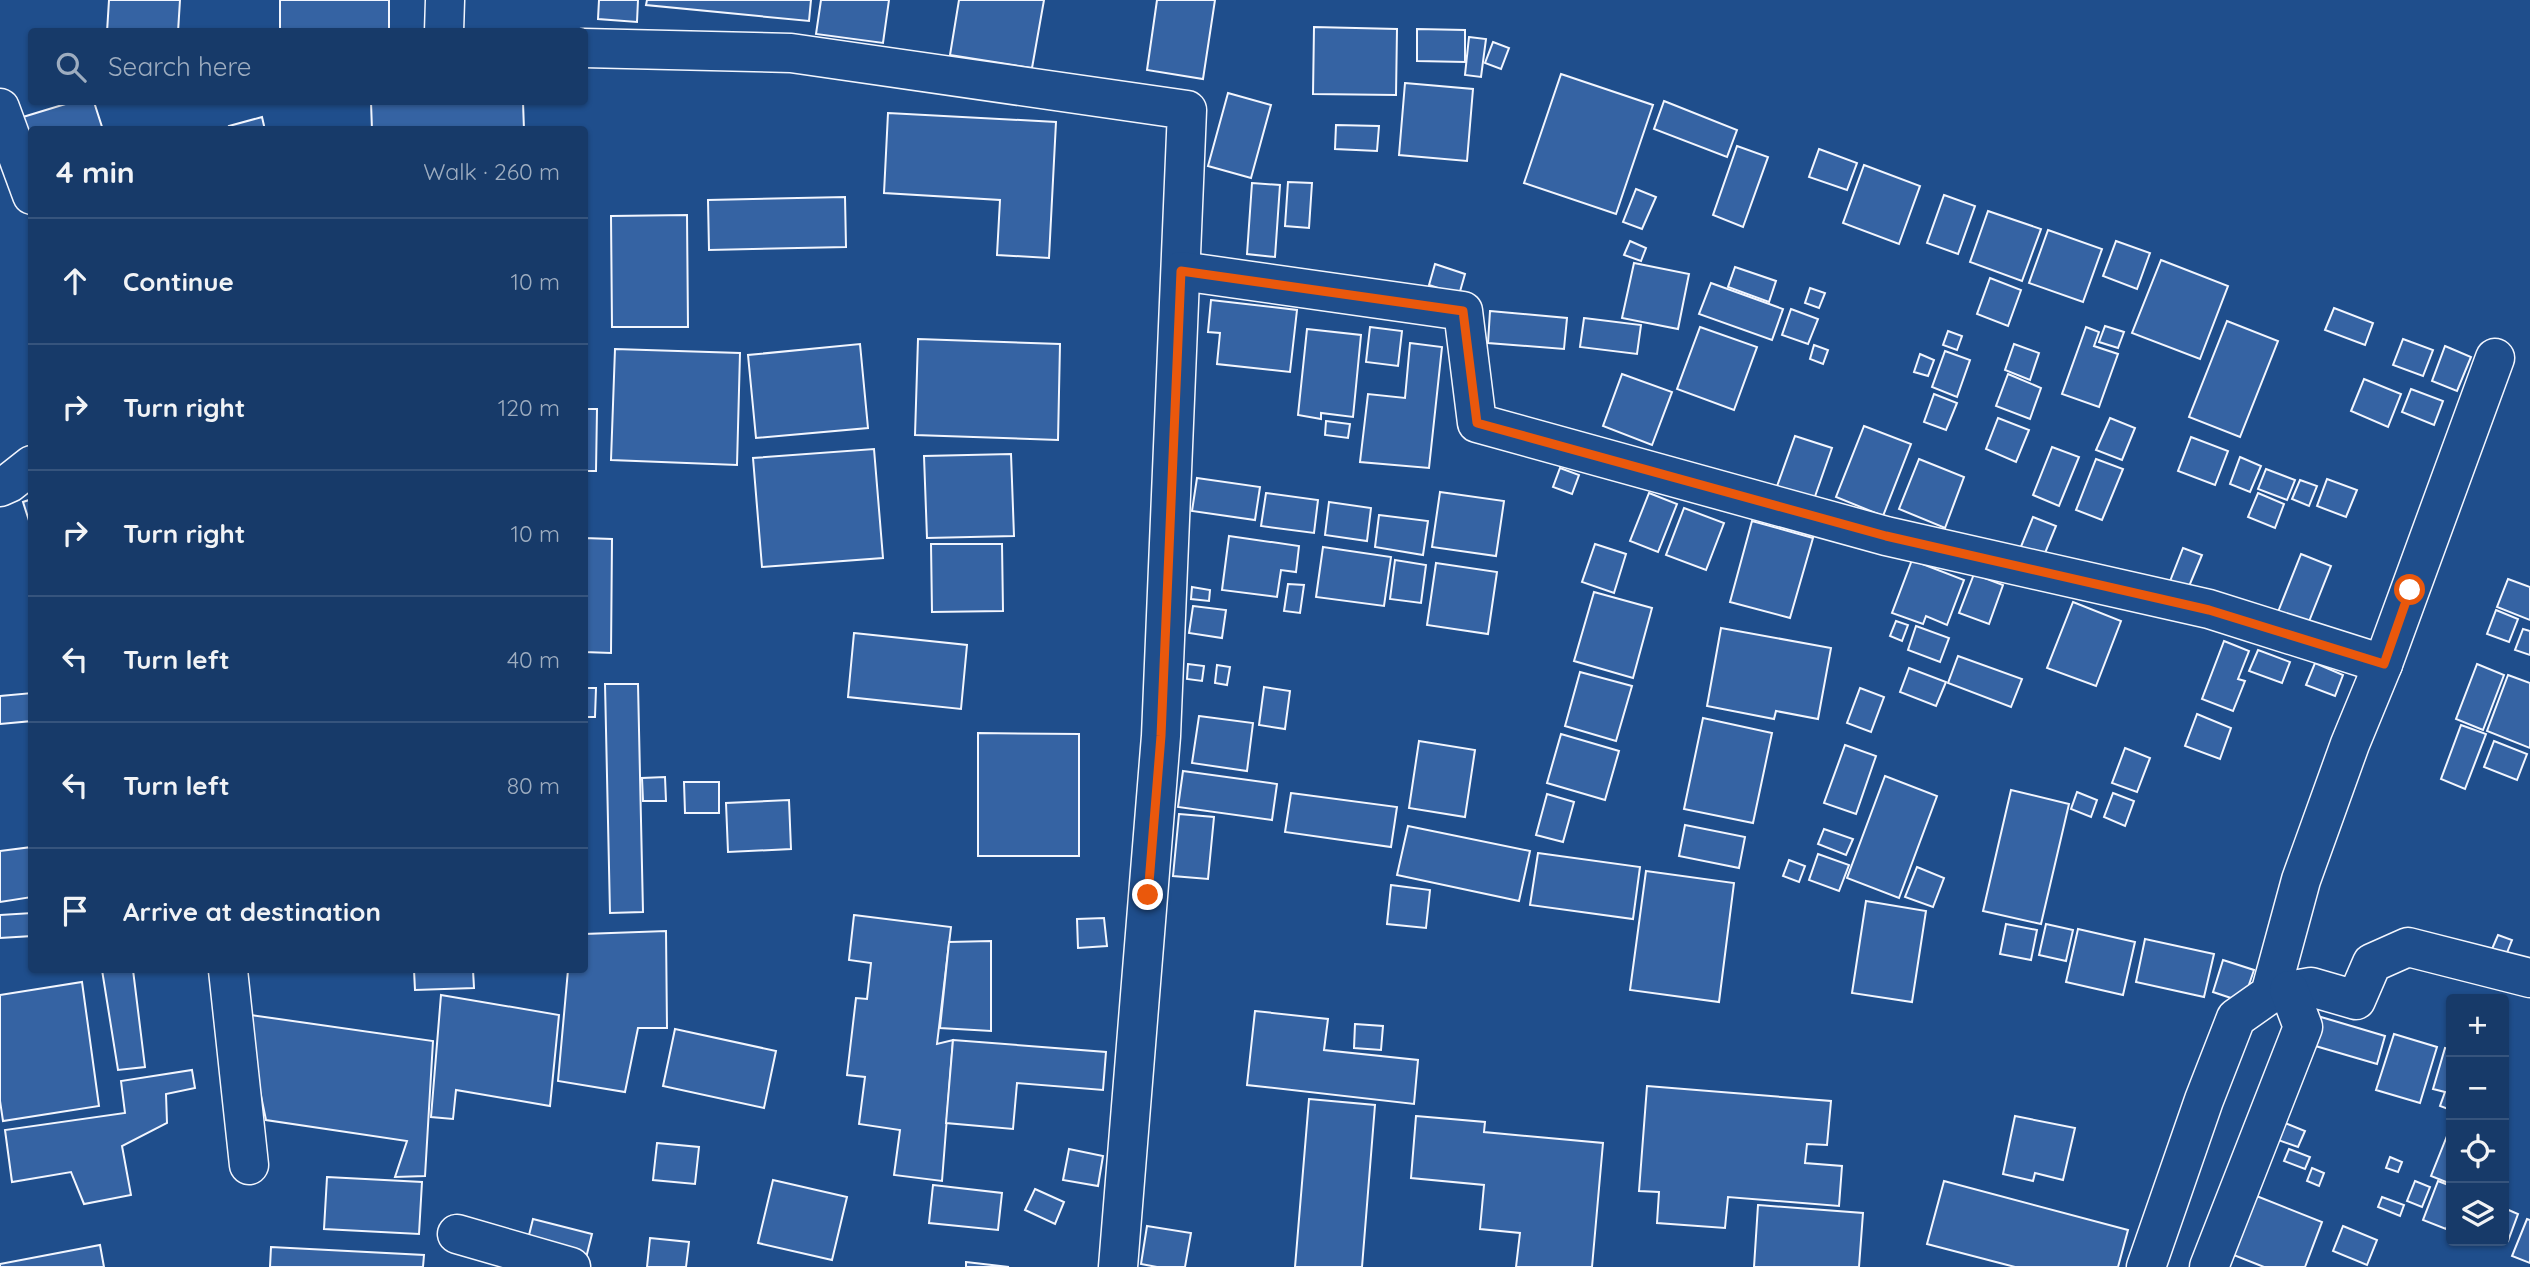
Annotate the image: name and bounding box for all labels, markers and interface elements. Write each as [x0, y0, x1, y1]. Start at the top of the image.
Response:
search box [28, 28, 588, 105]
icon: search [52, 48, 90, 86]
text: Search here [108, 50, 252, 83]
text: 4 min [56, 153, 135, 191]
text: Walk · 260 m [423, 157, 560, 186]
icon: ahead [56, 262, 94, 300]
text: Continue [123, 265, 234, 298]
text: 10 m [511, 267, 560, 296]
icon: right [56, 388, 94, 426]
text: Turn right [123, 391, 245, 424]
text: 120 m [498, 393, 560, 422]
icon: right [56, 514, 94, 552]
text: Turn right [123, 517, 245, 550]
text: 10 m [511, 519, 560, 548]
route start [2394, 574, 2425, 605]
icon: left [56, 640, 94, 678]
text: Turn left [123, 643, 230, 676]
text: 40 m [507, 645, 560, 674]
icon: left [56, 766, 94, 804]
text: Turn left [123, 769, 230, 802]
text: 80 m [507, 771, 560, 800]
route end [1132, 879, 1163, 910]
icon: arrive [56, 892, 94, 930]
text: Arrive at destination [123, 895, 381, 928]
map controls [2446, 994, 2509, 1246]
button: + [2446, 994, 2509, 1057]
button: − [2446, 1057, 2509, 1120]
button: locate [2446, 1120, 2509, 1183]
button: layers [2446, 1183, 2509, 1246]

